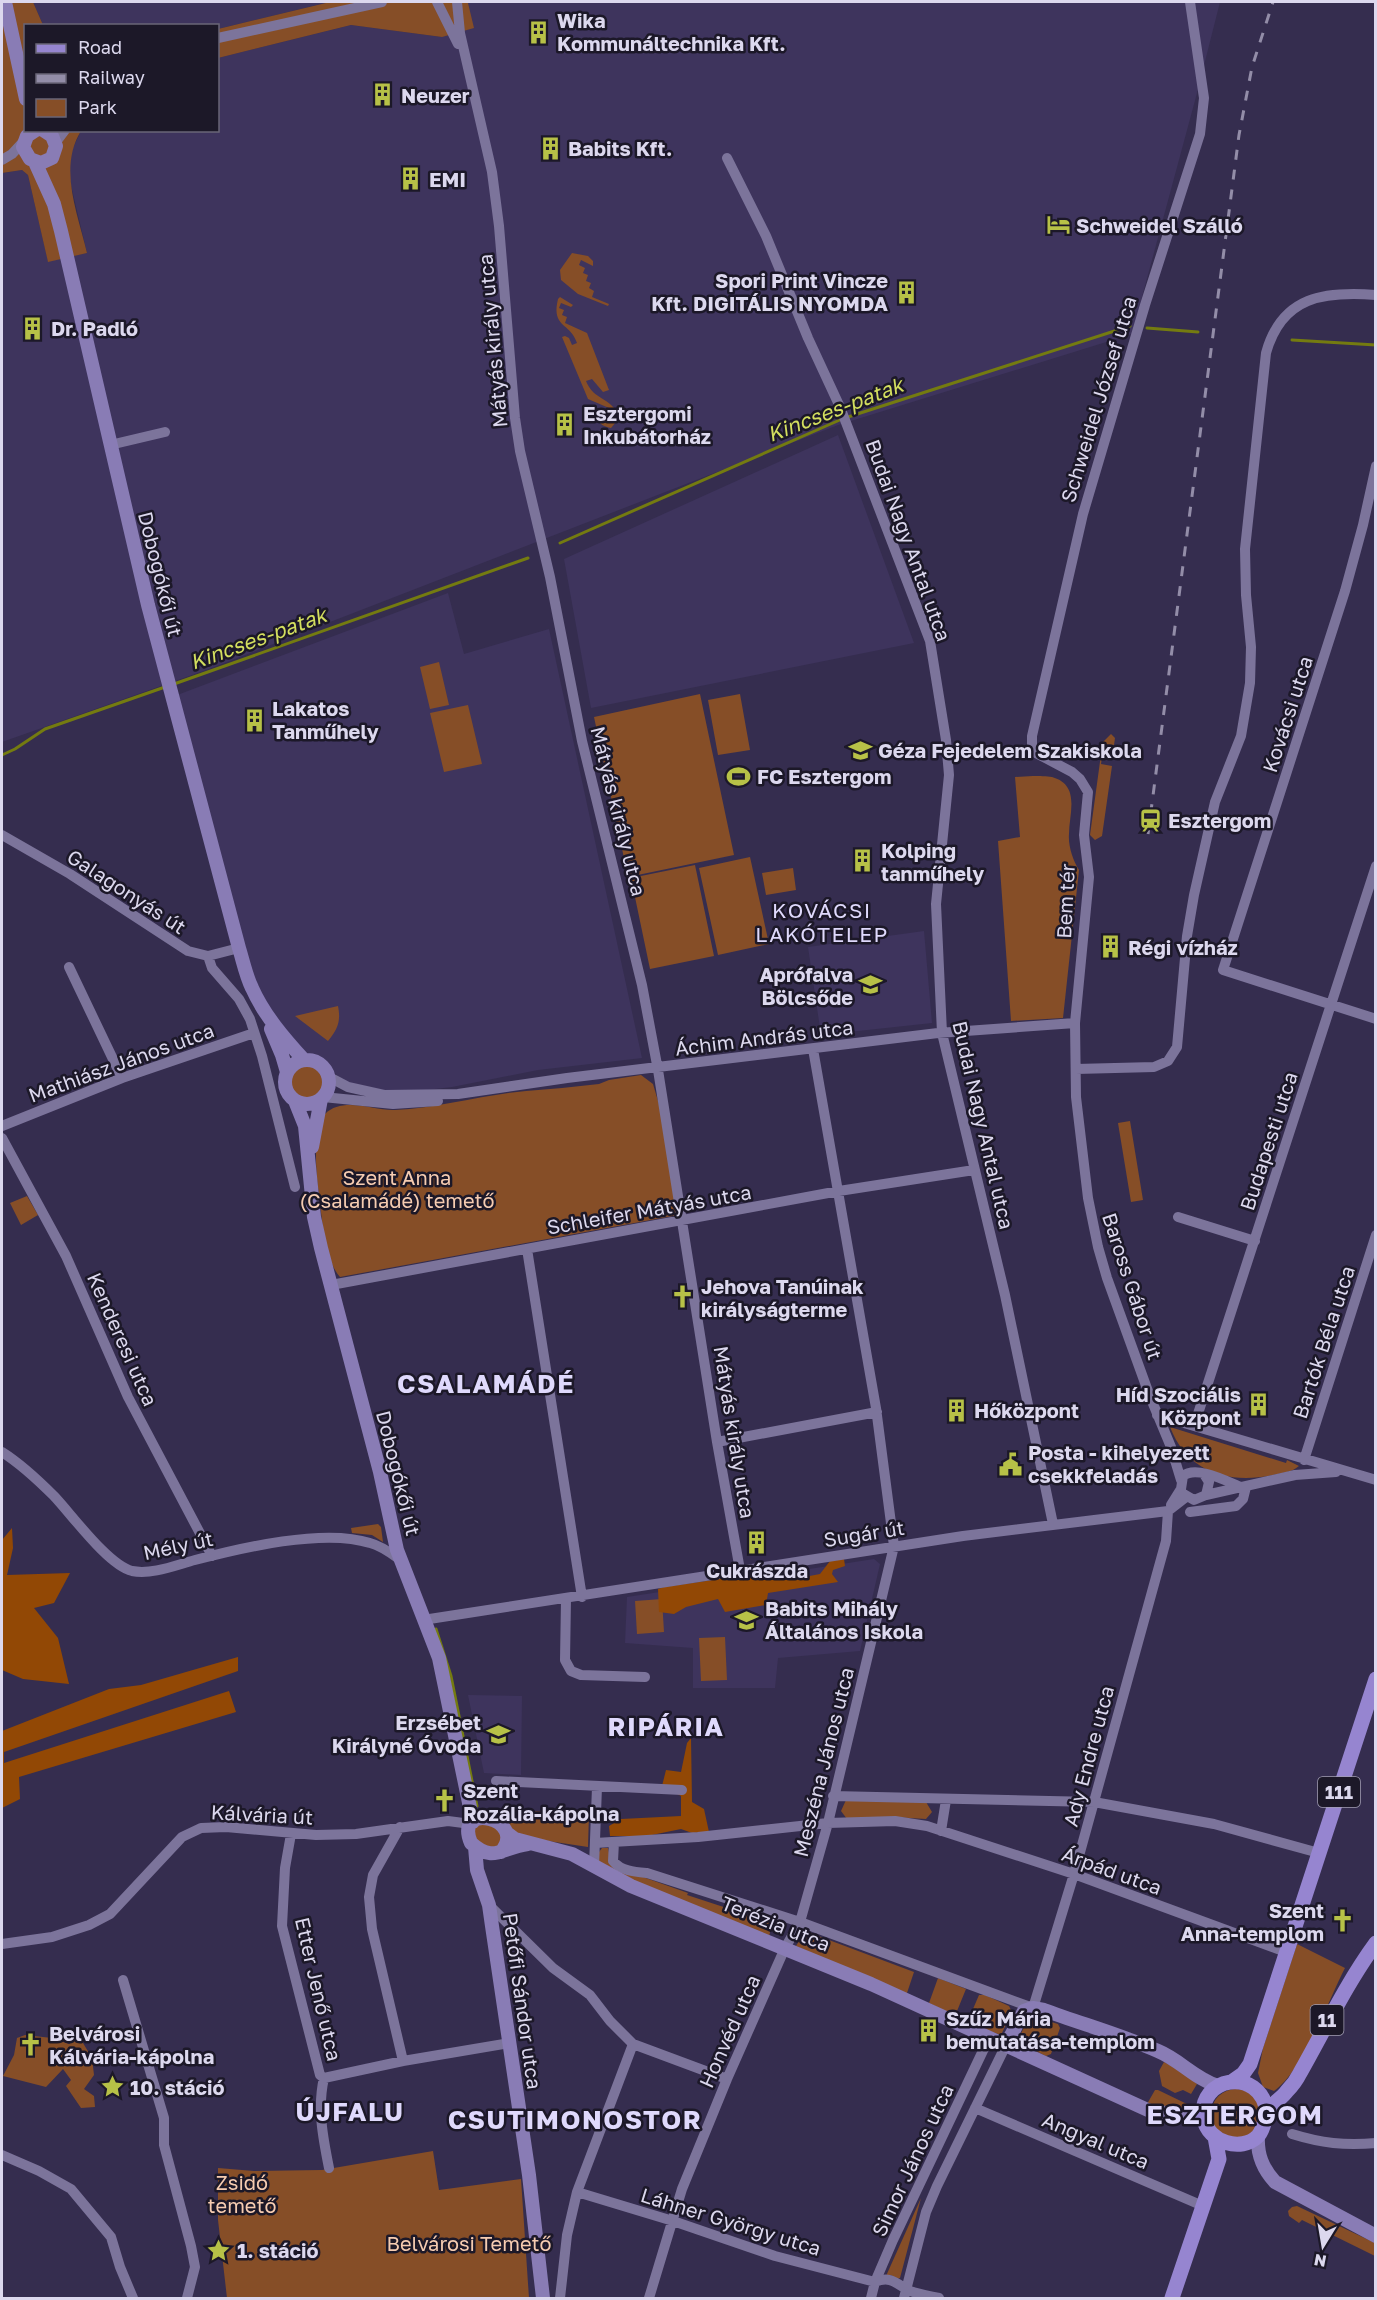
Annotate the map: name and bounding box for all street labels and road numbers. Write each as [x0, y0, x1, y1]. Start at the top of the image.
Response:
street label: Mátyás király utca [472, 253, 512, 429]
street label: Schweidel József utca [1055, 293, 1141, 505]
street label: Budai Nagy Antal utca [861, 436, 957, 644]
street label: Dobogókői út [134, 509, 188, 639]
street label: Kovácsi utca [1257, 653, 1317, 775]
street label: Mátyás király utca [586, 724, 652, 898]
street label: Galagonyás út [63, 844, 191, 938]
street label: Bem tér [1051, 863, 1079, 939]
street label: Áchim András utca [674, 1014, 854, 1060]
street label: Mathiász János utca [25, 1017, 217, 1107]
street label: Budai Nagy Antal utca [948, 1019, 1020, 1231]
street label: Budapesti utca [1234, 1069, 1302, 1213]
street label: Schleifer Mátyás utca [545, 1179, 753, 1239]
street label: Baross Gábor út [1098, 1209, 1168, 1363]
street label: Bartók Béla utca [1287, 1263, 1359, 1421]
street label: Kenderesi utca [83, 1268, 163, 1410]
street label: Mátyás király utca [710, 1344, 760, 1520]
street label: Dobogókői út [372, 1408, 426, 1538]
street label: Sugár út [822, 1515, 906, 1551]
street label: Mély út [141, 1526, 215, 1564]
street label: Meszéna János utca [788, 1665, 858, 1859]
street label: Ady Endre utca [1058, 1683, 1118, 1829]
road number: 111 [1318, 1777, 1360, 1807]
street label: Kálvária út [210, 1799, 314, 1829]
street label: Árpád utca [1059, 1841, 1165, 1899]
street label: Terézia utca [718, 1890, 834, 1956]
street label: Petőfi Sándor utca [499, 1911, 547, 2091]
street label: Etter Jenő utca [291, 1915, 347, 2063]
street label: Honvéd utca [693, 1971, 765, 2091]
road number: 11 [1310, 2005, 1344, 2035]
street label: Simor János utca [866, 2080, 958, 2240]
street label: Angyal utca [1039, 2107, 1153, 2173]
street label: Láhner György utca [638, 2182, 824, 2260]

